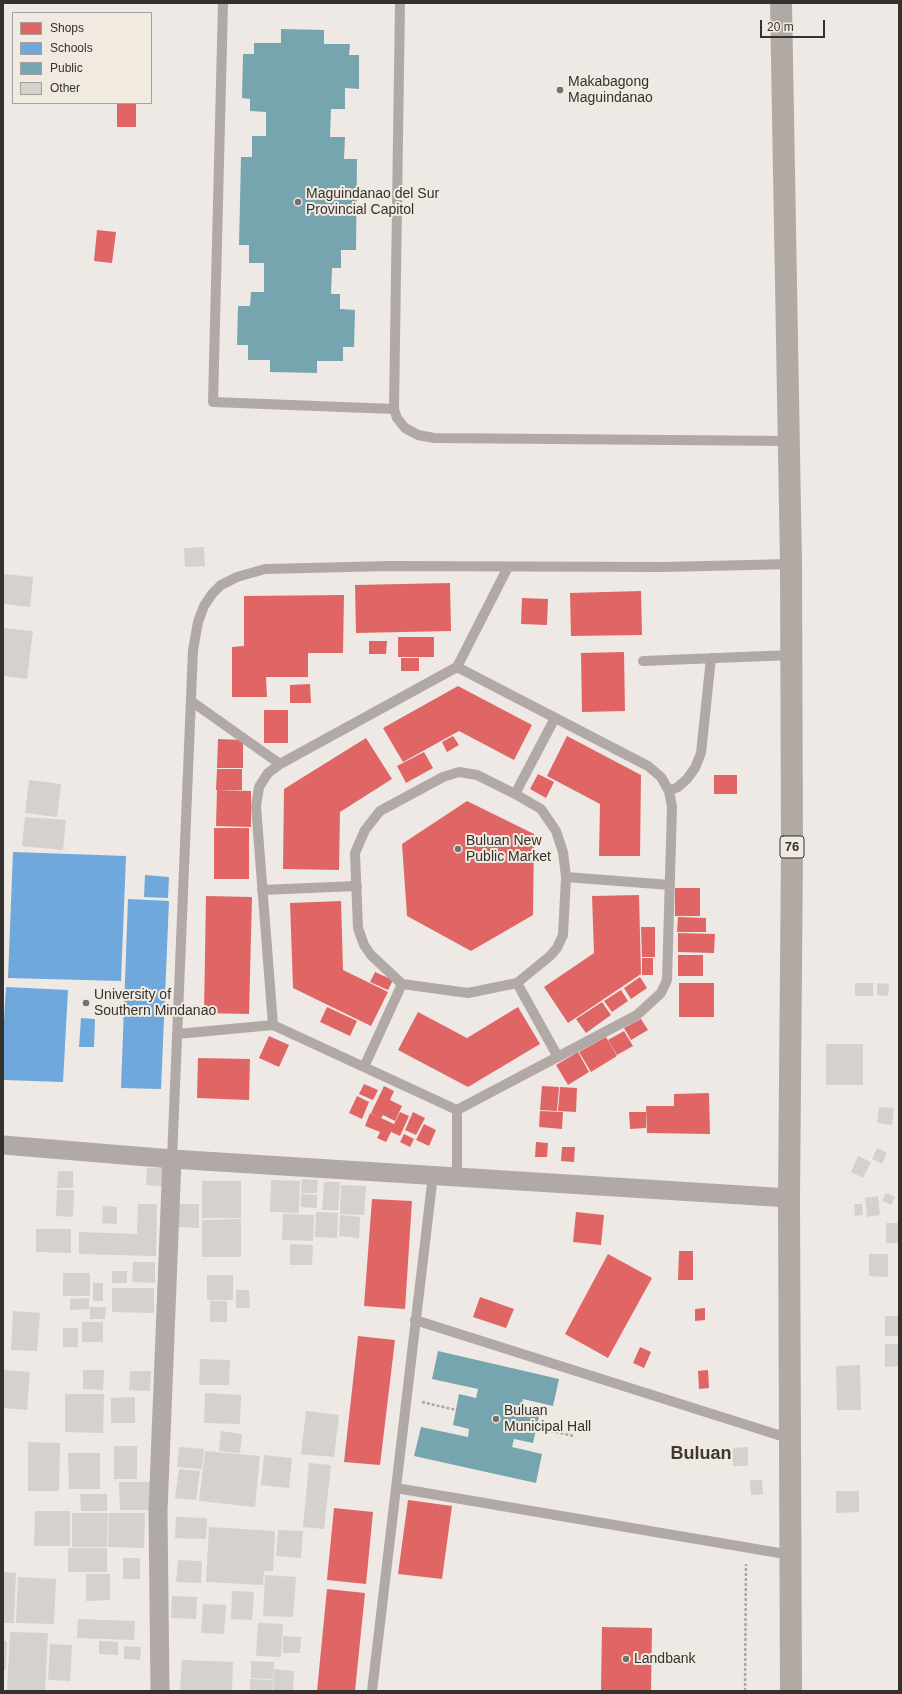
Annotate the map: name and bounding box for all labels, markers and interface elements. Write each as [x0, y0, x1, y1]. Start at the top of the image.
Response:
legend [12, 12, 152, 104]
scale bar [762, 12, 827, 38]
text: 20 m [767, 20, 794, 34]
text: Shops [50, 21, 84, 35]
text: Schools [50, 41, 93, 55]
text: Public [50, 61, 83, 75]
place label: Makabagong Maguindanao [568, 74, 653, 106]
text: Other [50, 81, 80, 95]
marker: Makabagong Maguindanao [555, 85, 565, 95]
place label: Maguindanao del Sur Provincial Capitol [306, 186, 439, 218]
marker: Maguindanao del Sur Provincial Capitol [293, 197, 303, 207]
place label: Buluan New Public Market [466, 833, 551, 866]
road number: 76 [780, 836, 804, 858]
marker: Buluan New Public Market [453, 844, 463, 854]
place label: University of Southern Mindanao [94, 987, 216, 1020]
marker: University of Southern Mindanao [81, 998, 91, 1008]
place label: Buluan Municipal Hall [504, 1403, 591, 1436]
marker: Buluan Municipal Hall [491, 1414, 501, 1424]
district label: Buluan [671, 1443, 731, 1465]
place label: Landbank [634, 1651, 696, 1667]
marker: Landbank [621, 1654, 631, 1664]

